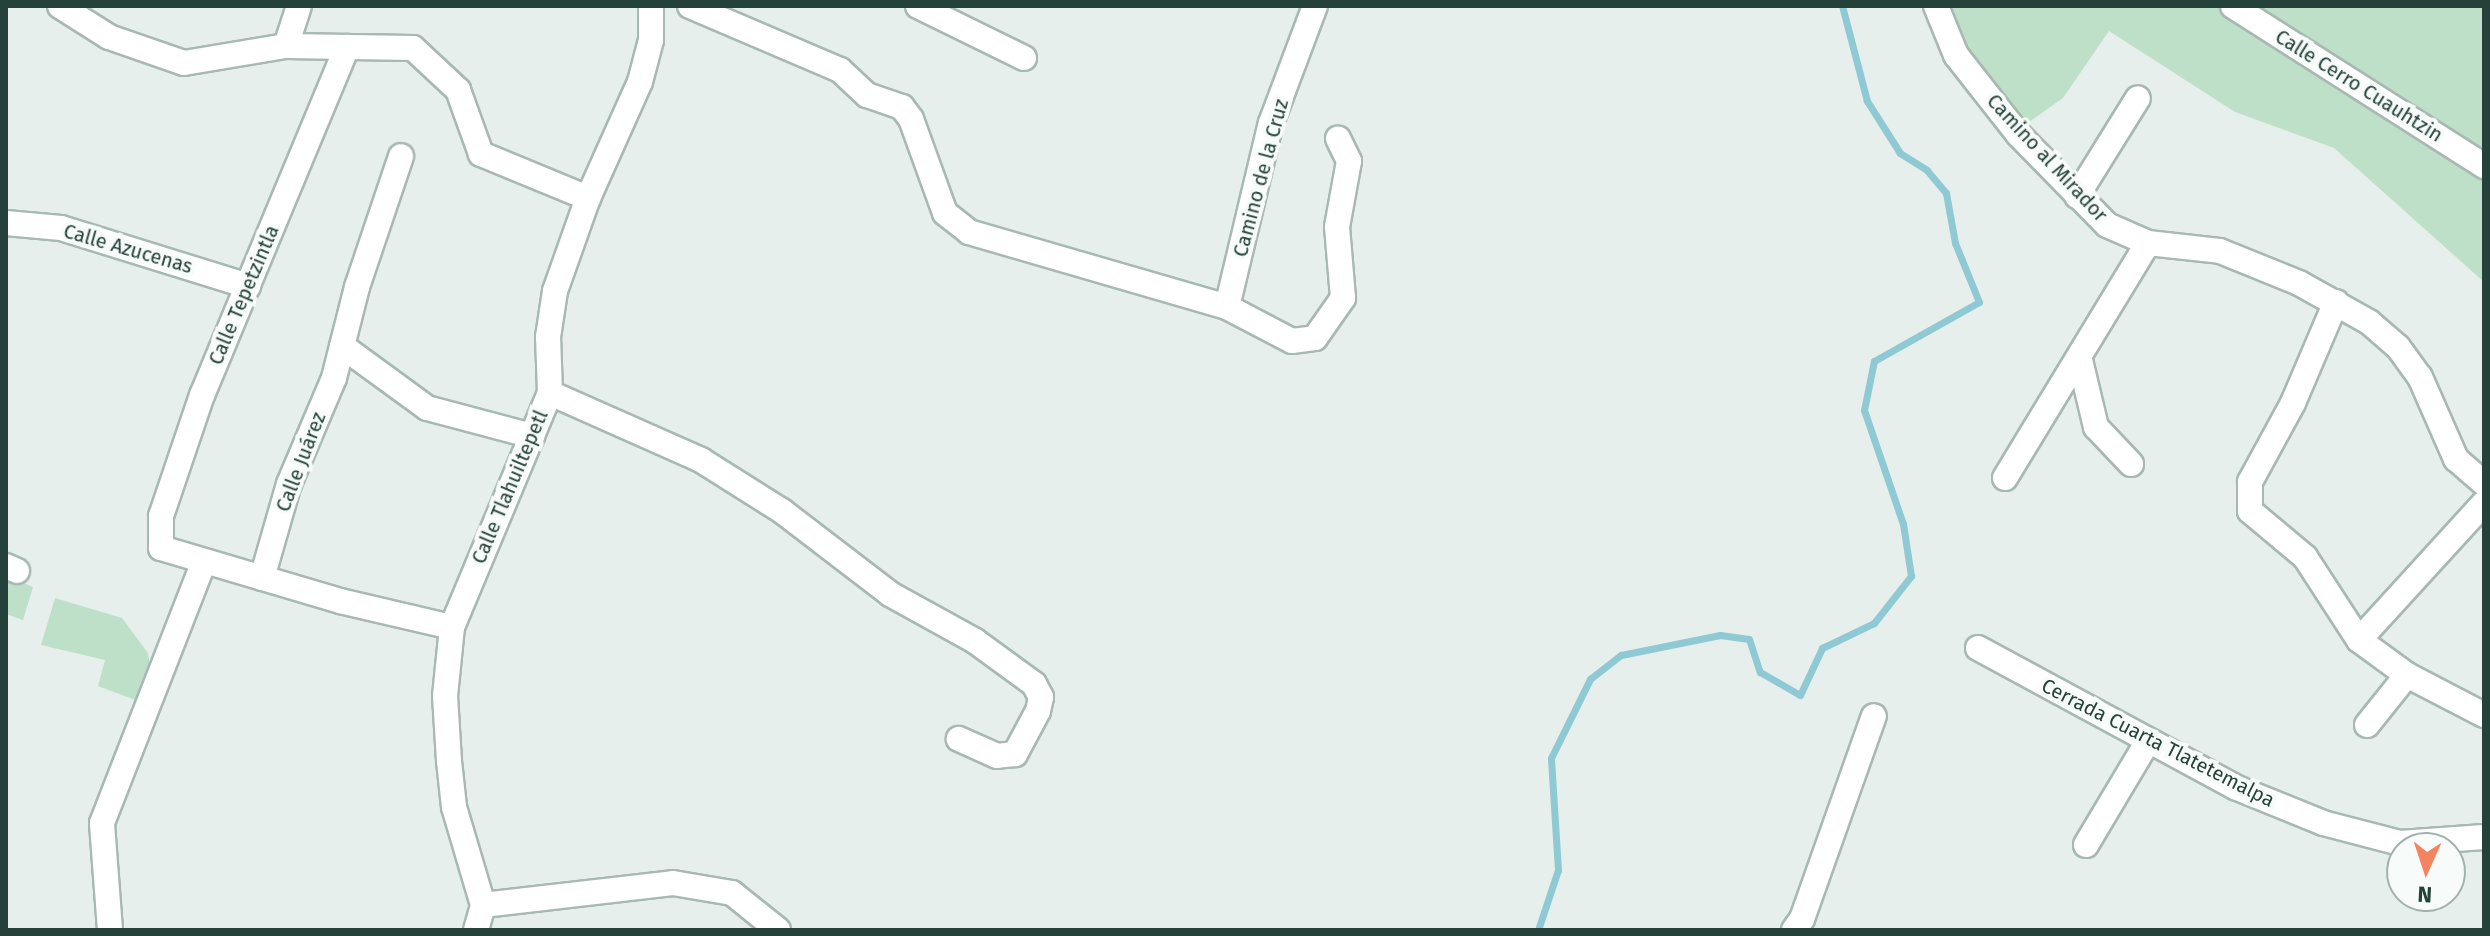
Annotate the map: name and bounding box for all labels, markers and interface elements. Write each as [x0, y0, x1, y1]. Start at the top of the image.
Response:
street label: Calle Cerro Cuauhtzin [2271, 25, 2447, 147]
street label: Camino al Mirador [1982, 89, 2112, 227]
street label: Camino de la Cruz [1228, 96, 1294, 260]
street label: Calle Azucenas [61, 219, 195, 279]
street label: Calle Tepetzintla [204, 222, 284, 368]
street label: Calle Tlahuiltepetl [467, 407, 553, 567]
street label: Calle Juárez [271, 409, 331, 515]
street label: Cerrada Cuarta Tlatetemalpa [2037, 674, 2279, 812]
north arrow [2386, 832, 2466, 912]
text: N [2417, 881, 2433, 908]

